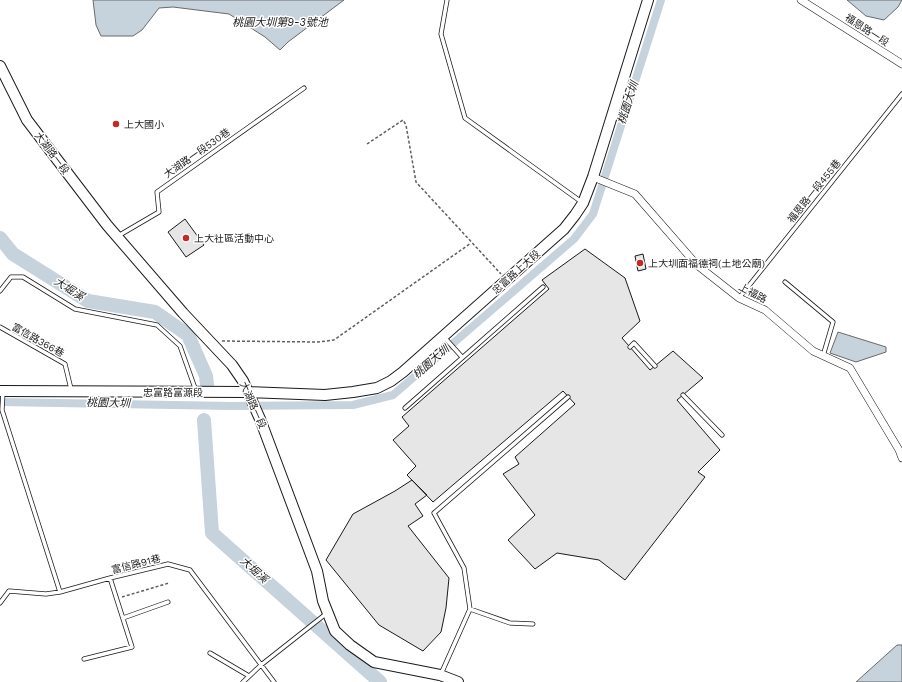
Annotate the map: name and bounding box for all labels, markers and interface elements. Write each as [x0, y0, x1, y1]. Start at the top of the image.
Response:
street label: 福恩路一段 [843, 12, 891, 48]
water label: 桃園大圳第9-3號池 [232, 16, 329, 29]
water label: 桃園大圳 [615, 78, 642, 126]
marker: 上大國小 [111, 119, 121, 129]
place label: 上大國小 [124, 119, 164, 130]
street label: 大湖路一段530巷 [162, 126, 232, 180]
street label: 大湖路一段 [33, 130, 71, 176]
street label: 福恩路一段455巷 [785, 157, 843, 225]
marker: 上大社區活動中心 [181, 233, 191, 243]
place label: 上大社區活動中心 [194, 233, 274, 244]
street label: 忠富路上大段 [490, 248, 542, 296]
marker: 上大圳面福德祠(土地公廟) [635, 258, 645, 268]
place label: 上大圳面福德祠(土地公廟) [648, 258, 765, 269]
water label: 大堀溪 [52, 275, 88, 304]
street label: 上福路 [737, 281, 769, 305]
street label: 富信路366巷 [10, 321, 66, 359]
water label: 桃園大圳 [410, 341, 453, 381]
street label: 大湖路一段 [238, 380, 268, 430]
street label: 忠富路富源段 [143, 387, 203, 398]
water label: 桃園大圳 [86, 396, 132, 410]
street label: 富信路91巷 [110, 553, 162, 575]
water label: 大堀溪 [237, 554, 272, 587]

